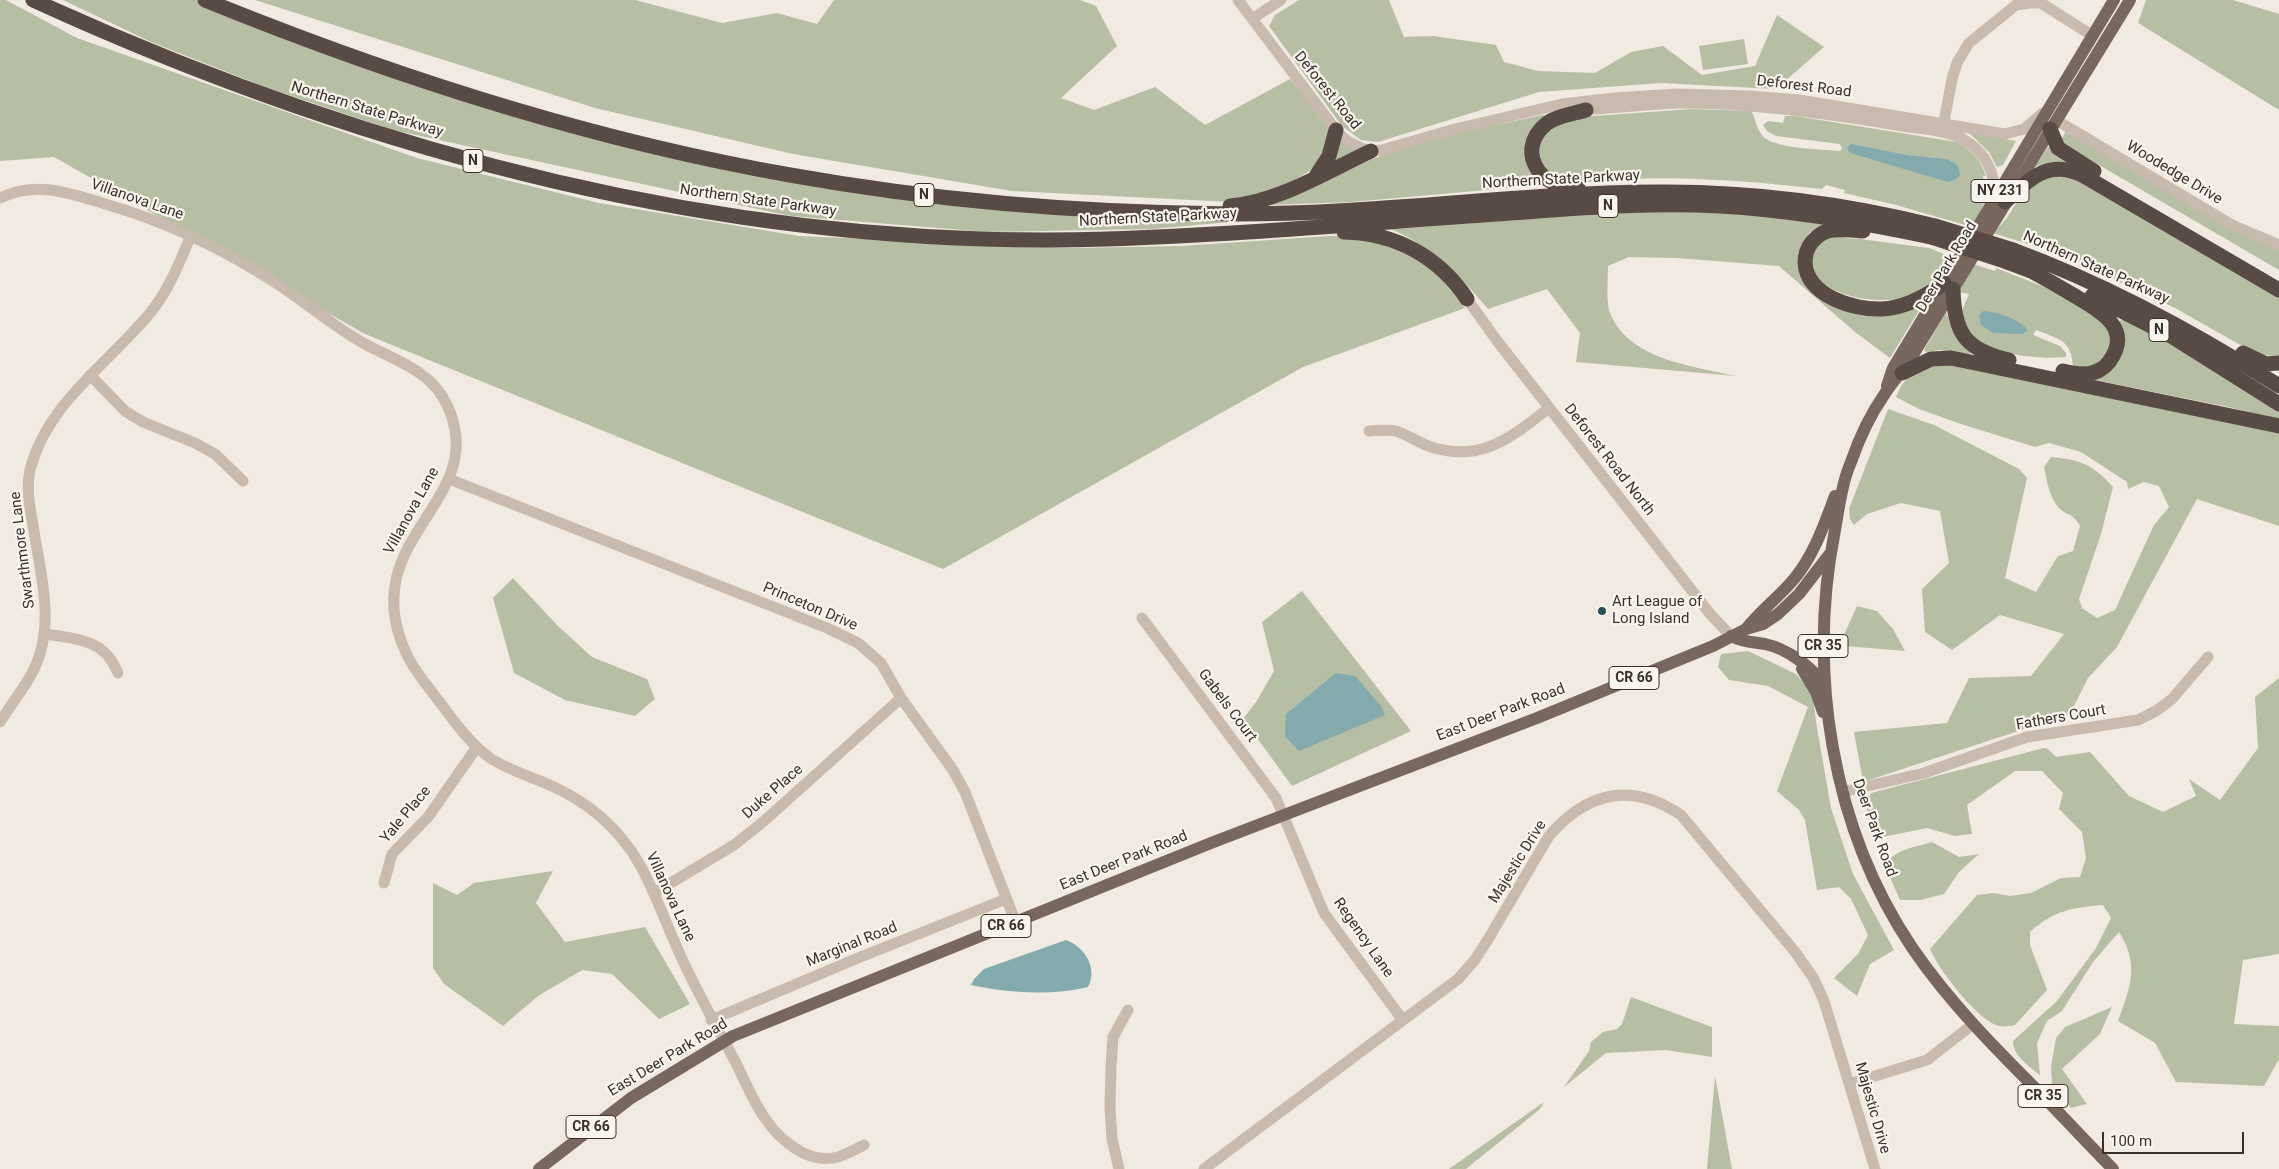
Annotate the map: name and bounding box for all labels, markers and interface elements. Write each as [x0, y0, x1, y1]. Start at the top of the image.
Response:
street label: Deforest Road [1290, 48, 1364, 134]
street label: Deforest Road [1756, 72, 1852, 102]
street label: Northern State Parkway [289, 78, 445, 142]
street label: Woodedge Drive [2123, 137, 2225, 209]
road number: N [463, 150, 483, 172]
street label: Northern State Parkway [1482, 167, 1640, 193]
street label: Villanova Lane [88, 176, 186, 224]
road number: NY 231 [1971, 180, 2029, 202]
street label: Northern State Parkway [678, 181, 838, 221]
road number: N [914, 184, 934, 206]
road number: N [1598, 195, 1618, 218]
street label: Northern State Parkway [1079, 205, 1237, 231]
street label: Deer Park Road [1913, 218, 1981, 316]
street label: Northern State Parkway [2020, 228, 2172, 308]
road number: N [2149, 318, 2169, 342]
street label: Deforest Road North [1560, 401, 1658, 519]
street label: Villanova Lane [381, 464, 443, 558]
street label: Swarthmore Lane [7, 490, 39, 610]
street label: Princeton Drive [760, 579, 860, 635]
place label: Art League of Long Island [1612, 593, 1702, 628]
marker: Art League of Long Island [1596, 605, 1608, 617]
road number: CR 35 [1798, 634, 1848, 658]
street label: Gabels Court [1194, 666, 1260, 746]
road number: CR 66 [1609, 666, 1659, 690]
street label: East Deer Park Road [1434, 680, 1568, 746]
street label: Fathers Court [2015, 701, 2107, 735]
street label: Duke Place [739, 761, 807, 823]
street label: Deer Park Road [1848, 777, 1900, 879]
street label: Yale Place [377, 783, 435, 847]
street label: Majestic Drive [1485, 817, 1551, 907]
street label: East Deer Park Road [1058, 827, 1190, 895]
street label: Villanova Lane [641, 849, 699, 945]
street label: Regency Lane [1329, 895, 1397, 981]
road number: CR 66 [981, 914, 1031, 938]
street label: Marginal Road [804, 919, 900, 971]
street label: East Deer Park Road [605, 1015, 731, 1101]
street label: Majestic Drive [1850, 1060, 1894, 1156]
road number: CR 35 [2018, 1084, 2068, 1108]
road number: CR 66 [566, 1116, 616, 1138]
scale bar [2104, 1122, 2246, 1154]
text: 100 m [2110, 1132, 2152, 1150]

